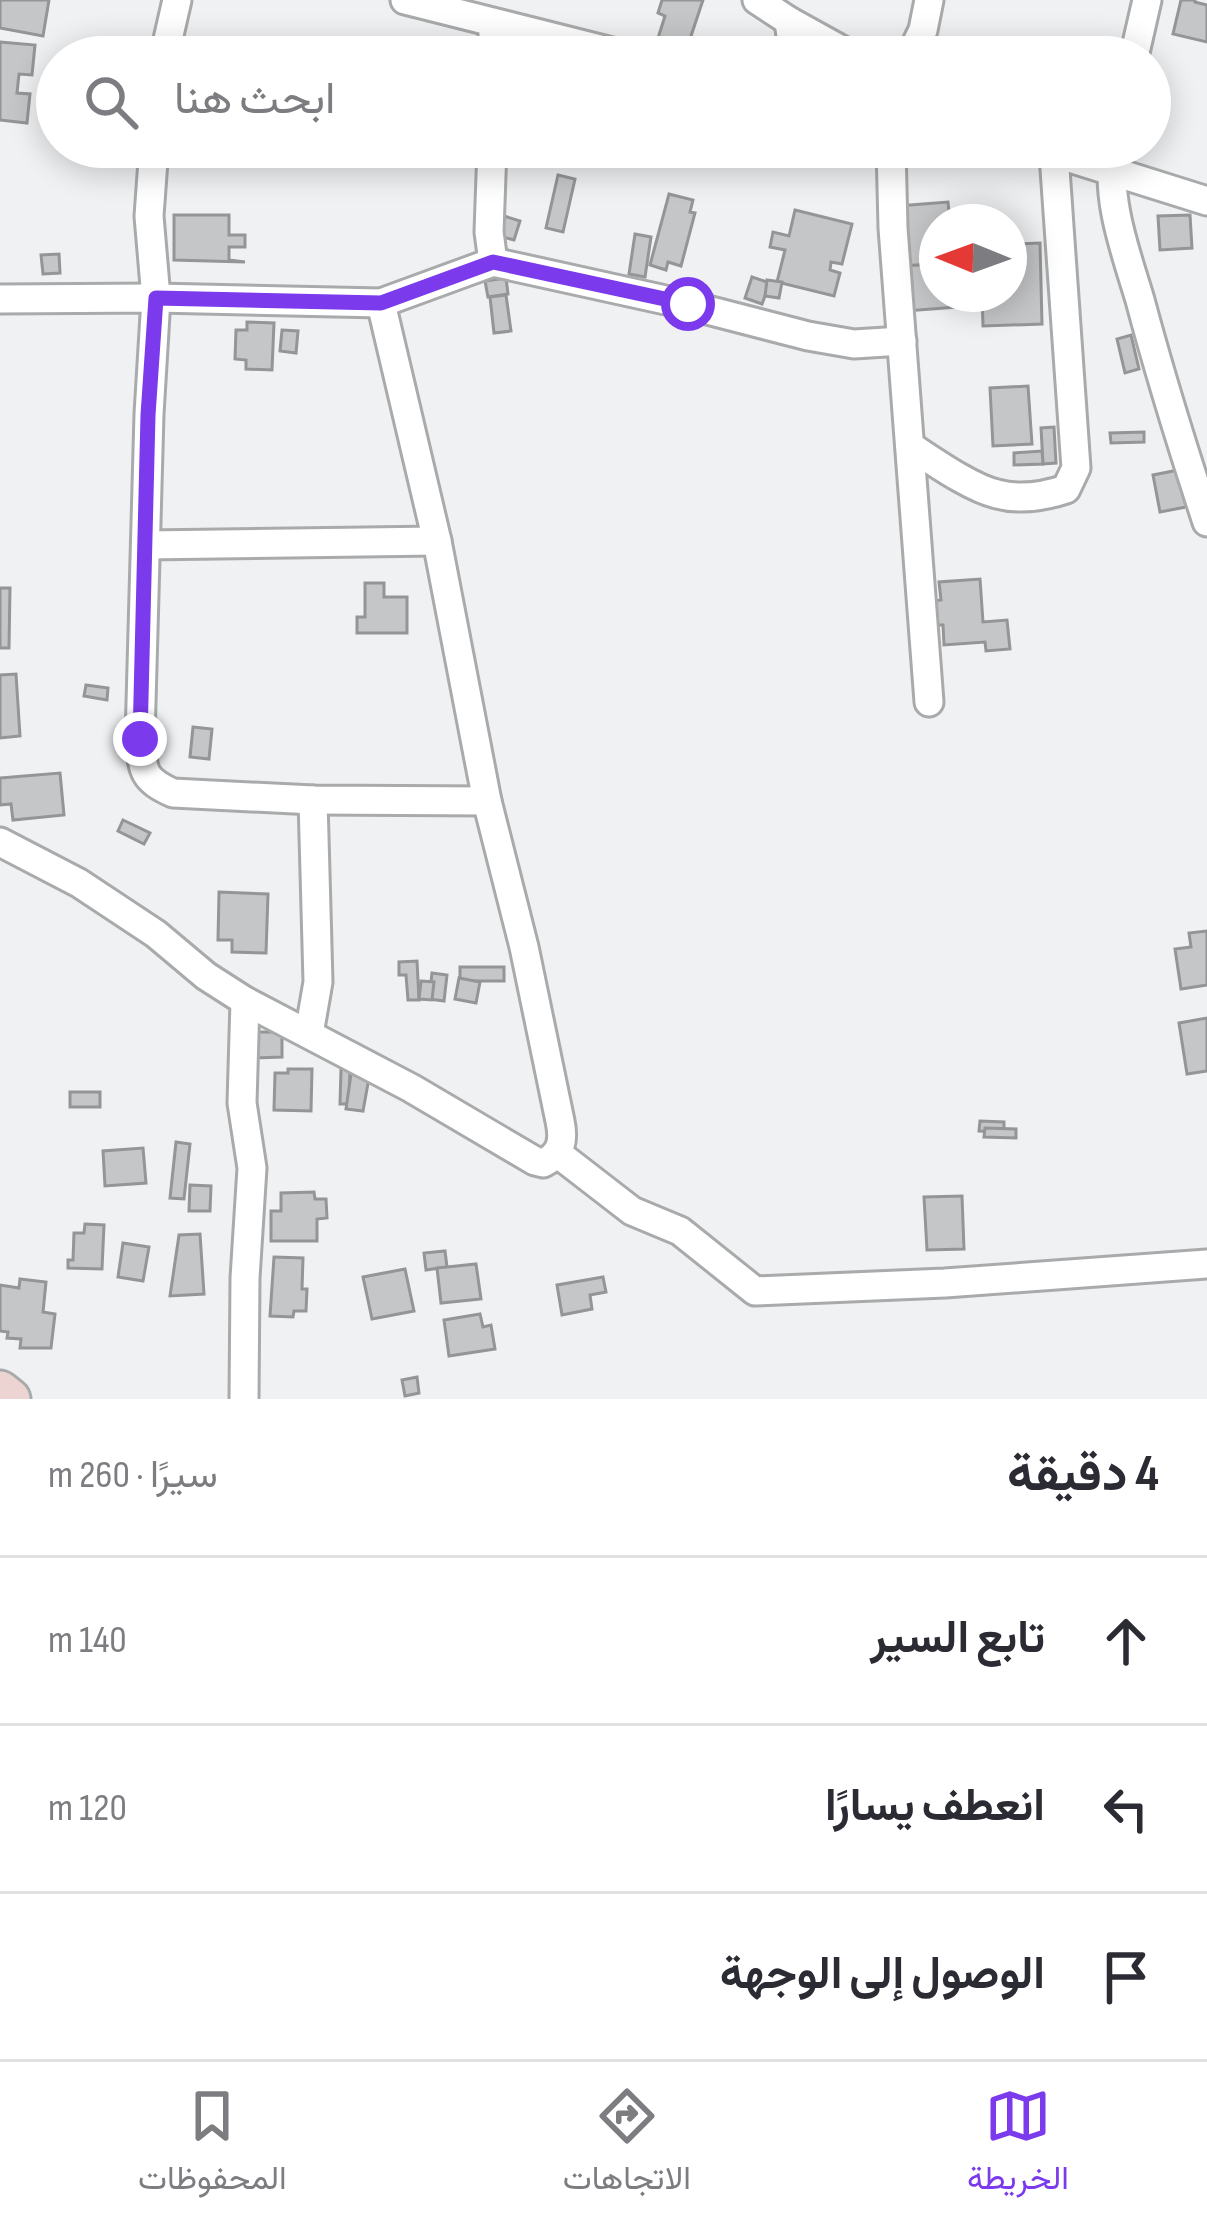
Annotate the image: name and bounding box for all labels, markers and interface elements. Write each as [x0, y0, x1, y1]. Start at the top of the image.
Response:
search box [36, 36, 1171, 168]
icon: search [78, 69, 144, 135]
text: ابحث هنا [174, 72, 336, 127]
north arrow [919, 204, 1027, 312]
route start [661, 277, 715, 331]
route end [113, 712, 167, 766]
text: 4 دقيقة [1007, 1444, 1159, 1505]
text: سيرًا · 260 m [48, 1452, 218, 1499]
icon: ahead [1093, 1608, 1159, 1674]
text: تابع السير [870, 1611, 1045, 1666]
text: 140 m [48, 1617, 127, 1664]
icon: left [1093, 1776, 1159, 1842]
text: انعطف يسارًا [825, 1779, 1045, 1834]
text: 120 m [48, 1785, 127, 1832]
icon: arrive [1093, 1944, 1159, 2010]
text: الوصول إلى الوجهة [720, 1947, 1045, 2002]
tab: المحفوظات [138, 2083, 287, 2207]
tab: الاتجاهات [563, 2083, 691, 2207]
tab: الخريطة [967, 2083, 1069, 2207]

